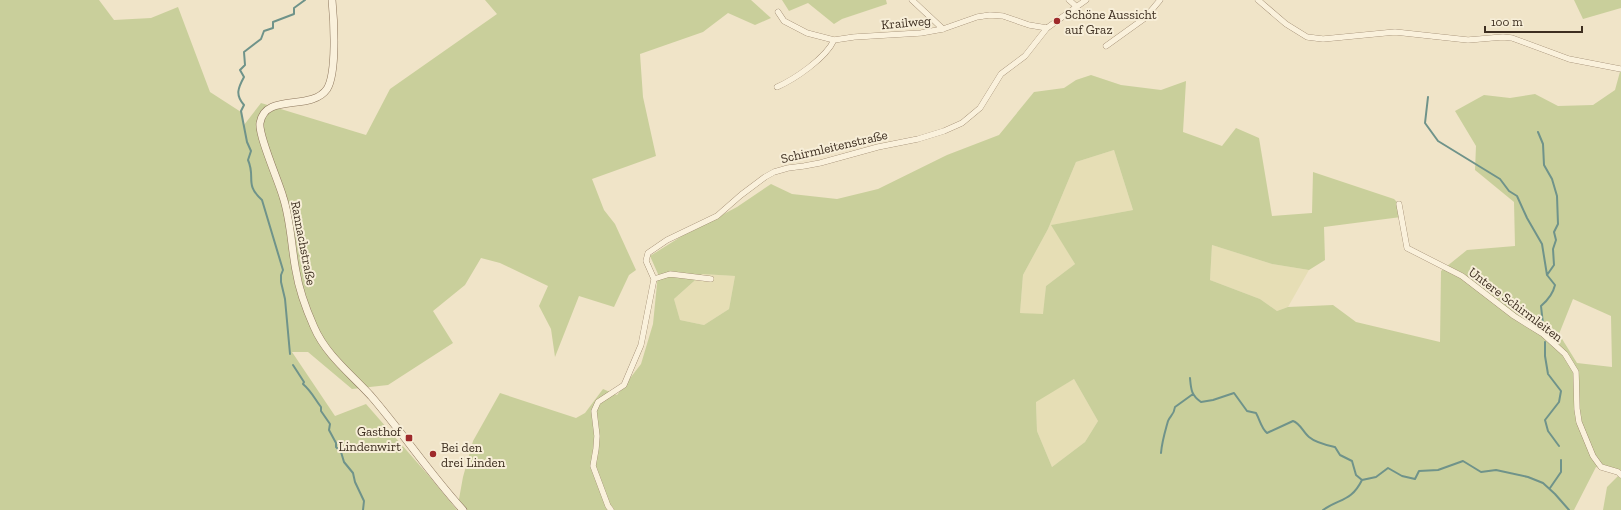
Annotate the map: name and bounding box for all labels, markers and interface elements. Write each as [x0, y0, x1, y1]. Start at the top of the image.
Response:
place label: Schöne Aussicht auf Graz [1065, 7, 1157, 37]
scale bar [1485, 8, 1582, 34]
street label: Krailweg [880, 13, 932, 32]
text: 100 m [1491, 15, 1523, 29]
marker: Schöne Aussicht auf Graz [1052, 16, 1062, 26]
street label: Schirmleitenstraße [779, 127, 889, 166]
street label: Rannachstraße [288, 200, 319, 287]
street label: Untere Schirmleiten [1466, 264, 1566, 345]
place label: Gasthof Lindenwirt [338, 424, 402, 454]
marker: Gasthof Lindenwirt [404, 433, 414, 443]
place label: Bei den drei Linden [441, 440, 506, 470]
marker: Bei den drei Linden [428, 449, 438, 459]

